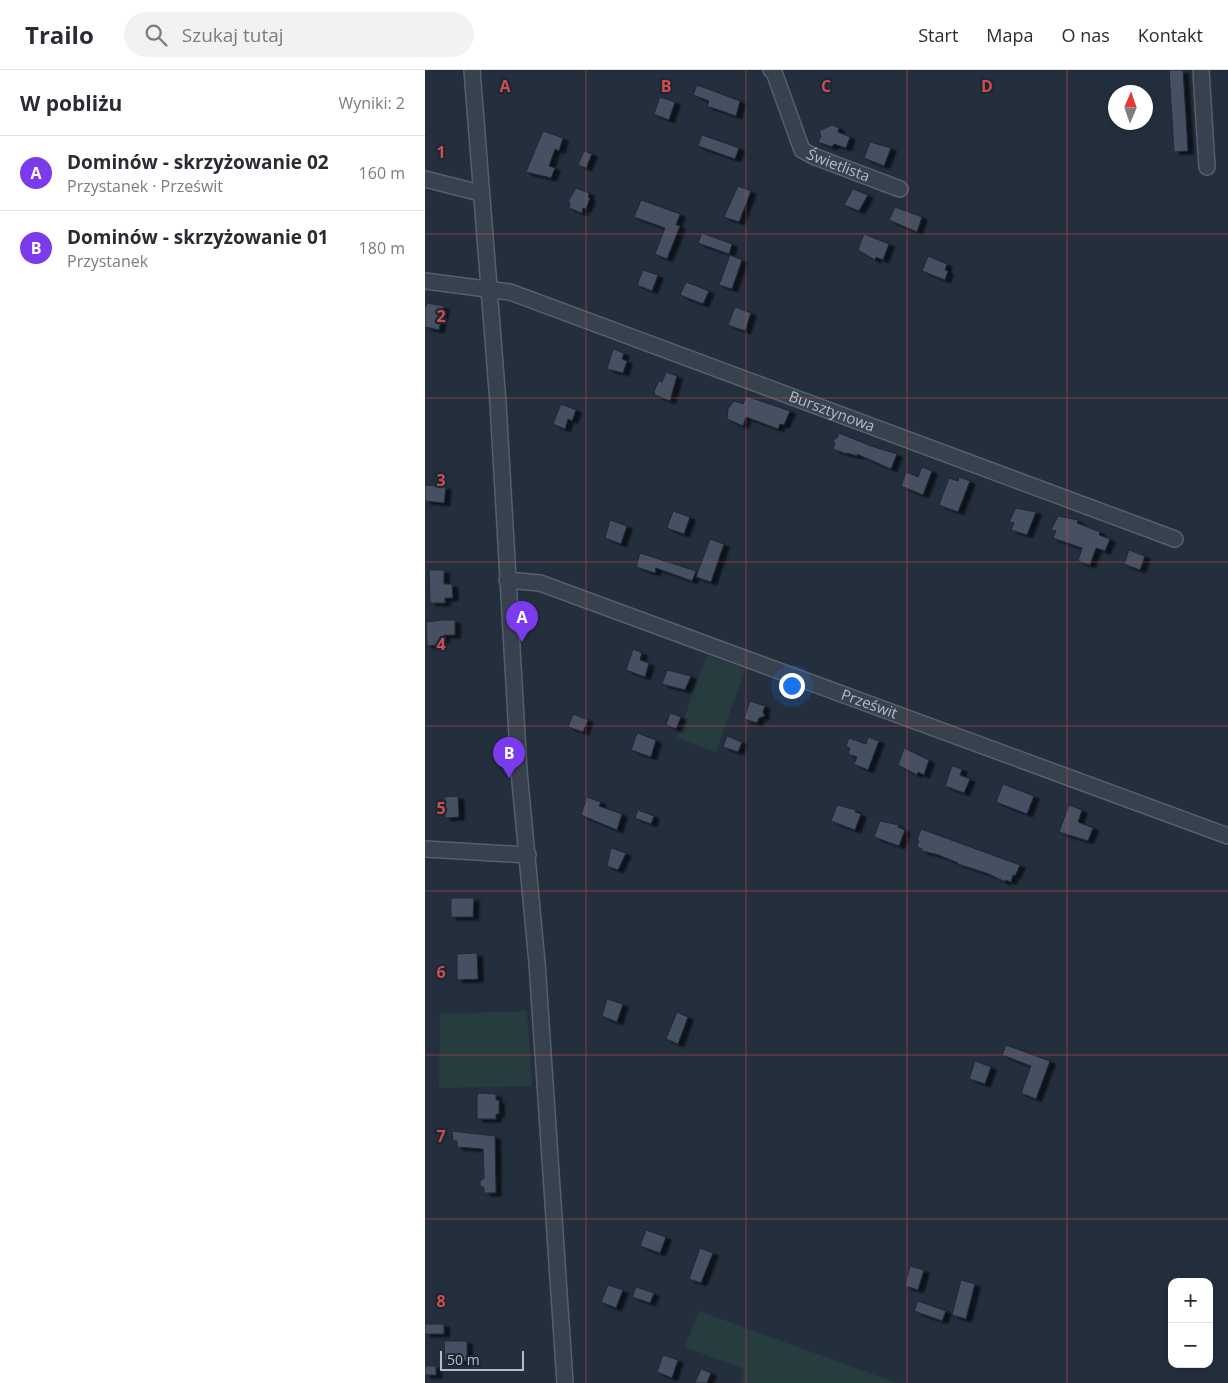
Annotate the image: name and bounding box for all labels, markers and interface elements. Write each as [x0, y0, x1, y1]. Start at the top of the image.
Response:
search box [124, 12, 474, 57]
text: Trailo [25, 18, 94, 51]
icon: search [142, 21, 170, 49]
text: Szukaj tutaj [182, 22, 284, 48]
text: Start [918, 23, 958, 47]
text: Mapa [986, 23, 1034, 47]
text: O nas [1062, 23, 1110, 47]
text: Kontakt [1138, 23, 1203, 47]
text: A [499, 75, 511, 97]
text: B [661, 75, 671, 97]
text: C [821, 75, 831, 97]
text: D [981, 75, 993, 97]
north arrow [1108, 85, 1153, 130]
text: W pobliżu [20, 89, 122, 117]
text: Wyniki: 2 [338, 92, 405, 114]
text: 1 [436, 141, 446, 163]
street label: Świetlista [803, 143, 873, 186]
text: Dominów - skrzyżowanie 02 [67, 149, 329, 175]
text: A [30, 162, 42, 184]
text: 160 m [359, 162, 405, 184]
text: Przystanek · Prześwit [67, 175, 223, 197]
text: Dominów - skrzyżowanie 01 [67, 224, 329, 250]
text: B [31, 237, 41, 259]
text: 180 m [359, 237, 405, 259]
text: Przystanek [67, 250, 148, 272]
text: 2 [436, 305, 446, 327]
street label: Bursztynowa [786, 385, 878, 436]
text: 3 [436, 469, 446, 491]
pin: A [506, 601, 538, 642]
text: 4 [436, 633, 446, 655]
your location [779, 673, 805, 699]
street label: Prześwit [839, 684, 901, 723]
pin: B [493, 737, 525, 778]
text: 5 [436, 797, 446, 819]
text: 6 [436, 961, 446, 983]
text: 7 [436, 1125, 446, 1147]
map controls [1168, 1278, 1213, 1368]
button: + [1168, 1278, 1213, 1323]
text: 8 [436, 1290, 446, 1312]
button: − [1168, 1323, 1213, 1368]
scale bar [440, 1348, 524, 1371]
text: 50 m [447, 1350, 480, 1369]

